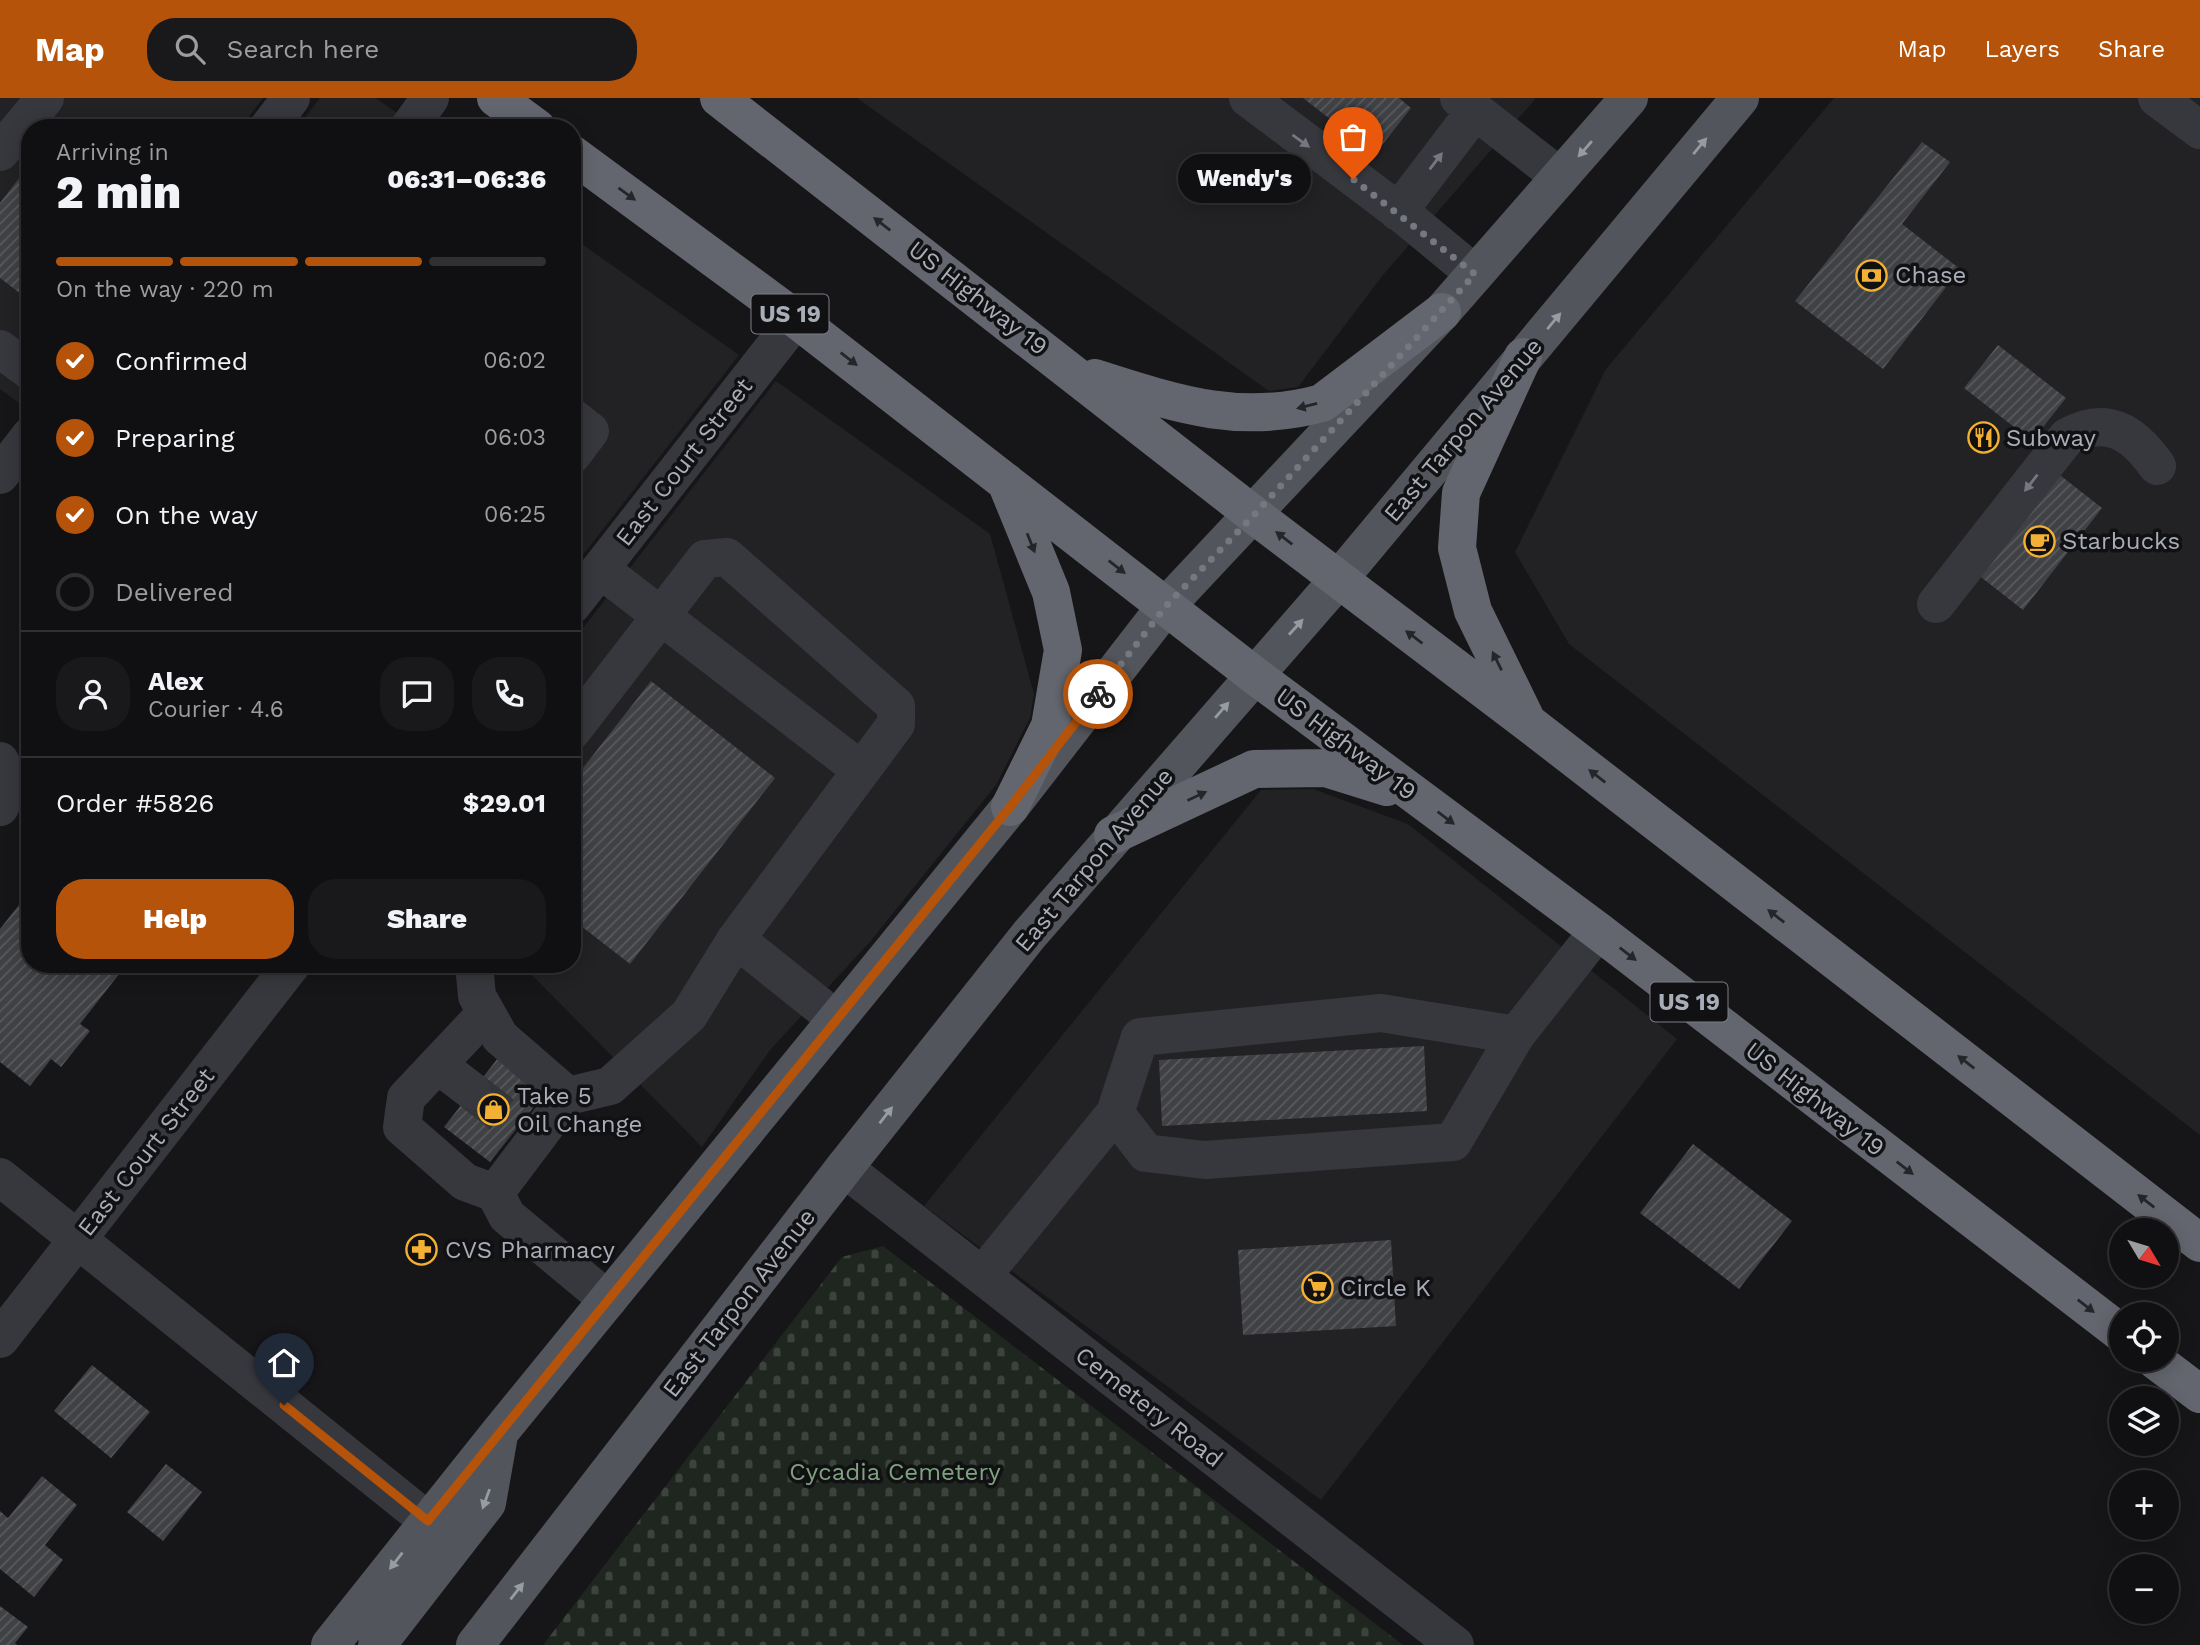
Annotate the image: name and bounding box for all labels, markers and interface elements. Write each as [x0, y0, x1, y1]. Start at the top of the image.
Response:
search box [147, 18, 637, 81]
text: Map [35, 30, 105, 69]
icon: search [171, 30, 209, 68]
text: Search here [227, 34, 379, 64]
text: Map [1898, 35, 1946, 63]
text: Layers [1984, 35, 2060, 63]
text: Share [2098, 35, 2165, 63]
pin [1323, 107, 1383, 179]
icon: bag [1334, 118, 1372, 156]
one-way arrow [1292, 133, 1310, 148]
one-way arrow [1692, 137, 1708, 155]
text: Arriving in [56, 139, 169, 166]
one-way arrow [1577, 141, 1593, 158]
one-way arrow [1429, 153, 1444, 171]
callout: Wendy's [1178, 154, 1311, 204]
text: 06:31–06:36 [387, 164, 546, 194]
text: 2 min [56, 165, 181, 219]
text: Wendy's [1197, 165, 1292, 192]
one-way arrow [618, 187, 636, 201]
one-way arrow [874, 217, 892, 232]
street label: US Highway 19 [903, 235, 1053, 361]
bank icon: Chase [1855, 258, 1889, 292]
place label: Chase [1895, 261, 1966, 289]
text: On the way · 220 m [56, 276, 274, 303]
road number: US 19 [752, 294, 828, 334]
one-way arrow [1546, 312, 1561, 329]
street label: East Tarpon Avenue [1378, 333, 1548, 527]
icon: check [56, 342, 94, 380]
text: Confirmed [115, 346, 248, 376]
text: 06:02 [483, 347, 546, 374]
one-way arrow [840, 352, 858, 366]
street label: East Court Street [610, 373, 758, 551]
one-way arrow [1296, 401, 1318, 412]
icon: check [56, 419, 94, 457]
restaurant icon: Subway [1966, 421, 2000, 455]
text: Preparing [115, 423, 235, 453]
text: 06:03 [484, 424, 546, 451]
place label: Subway [2006, 424, 2096, 452]
one-way arrow [2023, 474, 2038, 492]
icon: check [56, 496, 94, 534]
text: On the way [115, 500, 258, 530]
text: 06:25 [484, 501, 546, 528]
cafe icon: Starbucks [2022, 524, 2056, 558]
place label: Starbucks [2062, 527, 2180, 555]
one-way arrow [1025, 532, 1036, 553]
one-way arrow [1275, 532, 1293, 546]
one-way arrow [1107, 559, 1125, 574]
text: Delivered [115, 577, 234, 607]
one-way arrow [1288, 618, 1304, 636]
one-way arrow [1405, 631, 1423, 645]
one-way arrow [1492, 651, 1503, 671]
button: person [56, 657, 130, 731]
button: chat [380, 657, 454, 731]
button: phone [472, 657, 546, 731]
courier [1063, 659, 1133, 729]
text: Alex [148, 666, 204, 696]
icon: bike [1079, 675, 1117, 713]
street label: US Highway 19 [1270, 682, 1422, 806]
text: Courier · 4.6 [148, 696, 284, 723]
one-way arrow [1214, 701, 1230, 719]
street label: East Tarpon Avenue [1009, 763, 1179, 957]
one-way arrow [1588, 769, 1606, 784]
text: Order #5826 [56, 788, 214, 818]
text: $29.01 [463, 788, 546, 818]
one-way arrow [1187, 790, 1207, 802]
one-way arrow [1437, 811, 1455, 825]
button: Help [56, 879, 294, 959]
button: Share [308, 879, 546, 959]
one-way arrow [1768, 908, 1786, 923]
one-way arrow [1618, 947, 1636, 962]
road number: US 19 [1650, 982, 1728, 1021]
street label: US Highway 19 [1740, 1036, 1890, 1162]
one-way arrow [1957, 1056, 1975, 1070]
street label: East Court Street [72, 1063, 220, 1241]
place label: Take 5 Oil Change [517, 1082, 642, 1138]
shop icon: Take 5 Oil Change [477, 1093, 511, 1127]
one-way arrow [878, 1106, 893, 1123]
one-way arrow [1896, 1160, 1914, 1175]
one-way arrow [2137, 1195, 2155, 1209]
street label: East Tarpon Avenue [657, 1203, 821, 1403]
north arrow [2109, 1218, 2179, 1288]
map controls [2109, 1218, 2179, 1624]
pharmacy icon: CVS Pharmacy [405, 1233, 439, 1267]
place label: CVS Pharmacy [445, 1236, 616, 1264]
supermarket icon: Circle K [1300, 1271, 1334, 1305]
place label: Circle K [1340, 1274, 1431, 1302]
one-way arrow [2076, 1299, 2094, 1314]
button: locate [2109, 1302, 2179, 1372]
pin [254, 1333, 314, 1405]
street label: Cemetery Road [1070, 1341, 1228, 1473]
icon: home [265, 1344, 303, 1382]
button: layers [2109, 1386, 2179, 1456]
park label: Cycadia Cemetery [789, 1458, 1001, 1486]
button: + [2109, 1470, 2179, 1540]
one-way arrow [480, 1489, 491, 1510]
one-way arrow [388, 1552, 403, 1570]
button: − [2109, 1554, 2179, 1624]
one-way arrow [509, 1582, 523, 1600]

